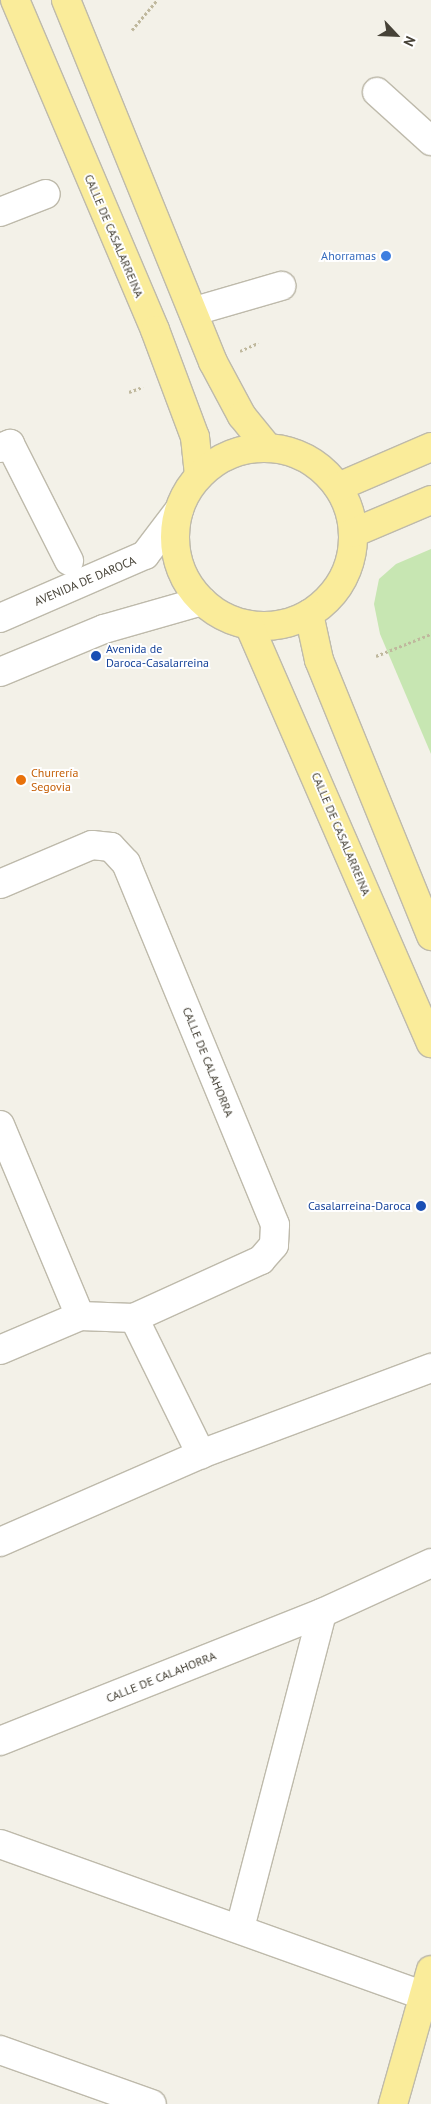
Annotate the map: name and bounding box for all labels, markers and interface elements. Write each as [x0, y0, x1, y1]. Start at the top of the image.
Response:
north arrow [371, 10, 421, 60]
text: N [399, 33, 420, 49]
street label: CALLE DE CASALARREINA [81, 172, 147, 300]
place label: Ahorramas [321, 249, 376, 263]
marker: Ahorramas [380, 250, 392, 262]
street label: AVENIDA DE DAROCA [32, 553, 138, 609]
place label: Avenida de Daroca-Casalarreina [106, 642, 209, 670]
marker: Avenida de Daroca-Casalarreina [90, 650, 102, 662]
place label: Churrería Segovia [31, 766, 78, 794]
street label: CALLE DE CASALARREINA [308, 770, 374, 898]
marker: Churrería Segovia [15, 774, 27, 786]
street label: CALLE DE CALAHORRA [179, 1005, 237, 1119]
place label: Casalarreina-Daroca [308, 1199, 411, 1213]
marker: Casalarreina-Daroca [415, 1200, 427, 1212]
street label: CALLE DE CALAHORRA [104, 1648, 218, 1706]

